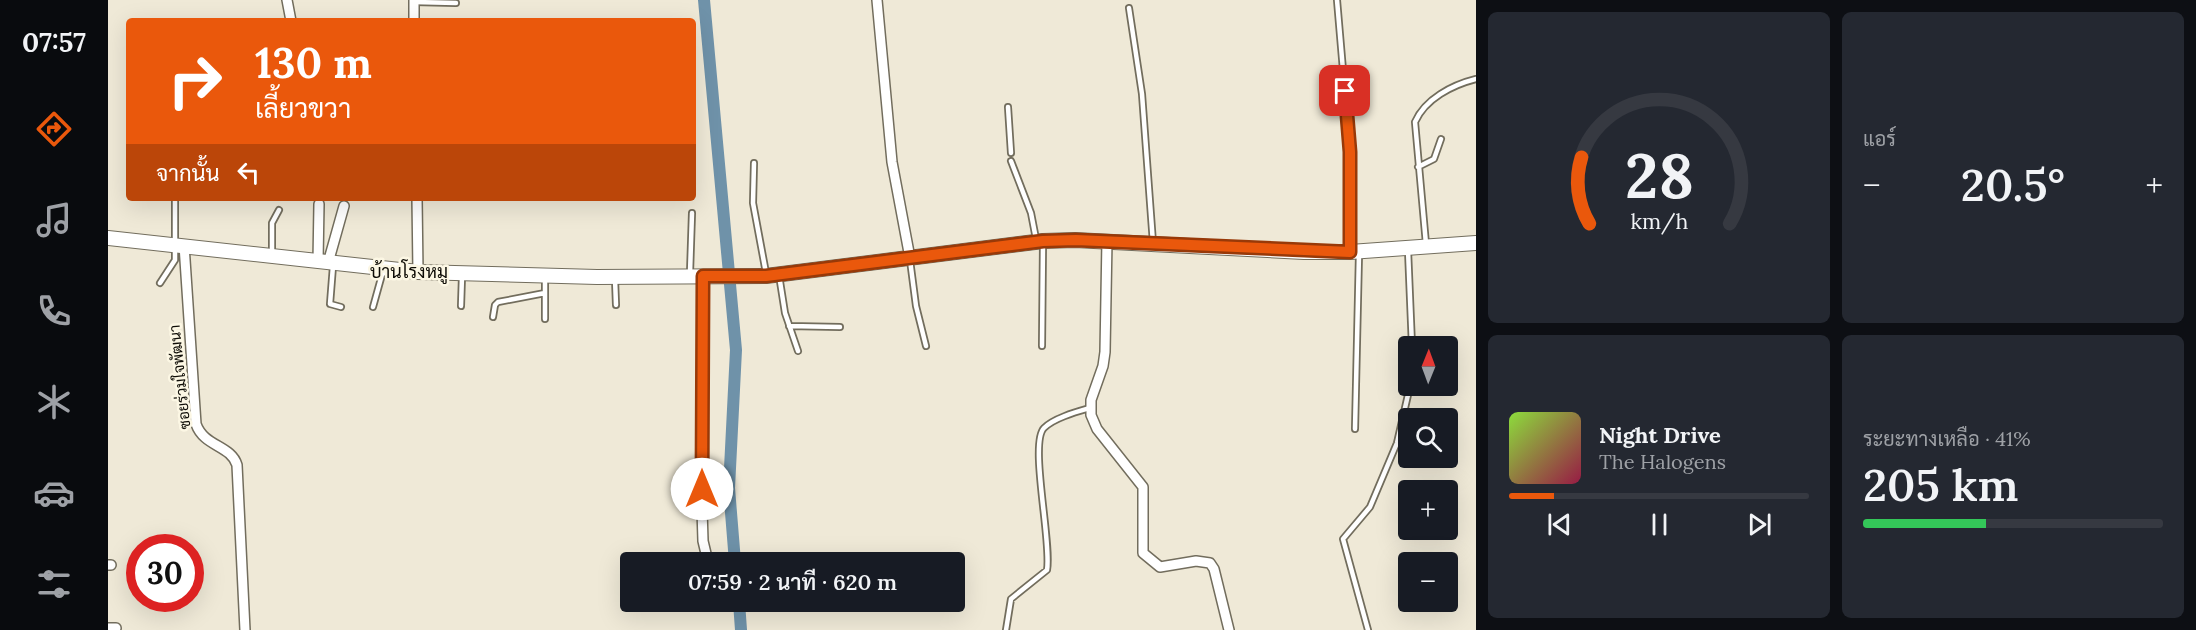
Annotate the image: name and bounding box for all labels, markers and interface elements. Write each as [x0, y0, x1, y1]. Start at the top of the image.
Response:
text: 07:57 [22, 25, 86, 59]
text: 130 m [255, 36, 372, 90]
icon: right [156, 42, 234, 120]
pin [1319, 65, 1370, 116]
icon: arrive [1328, 74, 1361, 107]
text: เลี้ยวขวา [255, 91, 351, 125]
icon: directions [33, 108, 75, 150]
text: แอร์ [1863, 126, 1896, 151]
text: 28 [1625, 135, 1693, 215]
icon: left [232, 156, 265, 189]
text: 20.5° [1961, 156, 2065, 213]
text: จากนั้น [156, 159, 220, 187]
text: − [1863, 164, 1881, 206]
text: + [2146, 164, 2163, 206]
icon: music [33, 199, 75, 241]
text: km/h [1630, 208, 1688, 236]
district label: บ้านโรงหมู [370, 259, 448, 285]
icon: phone [33, 290, 75, 332]
street label: ซอยร่วมใจพัฒนา [165, 324, 194, 430]
north arrow [1398, 336, 1458, 396]
map controls [1398, 336, 1458, 612]
icon: climate [33, 381, 75, 423]
button: search [1398, 408, 1458, 468]
text: Night Drive [1599, 421, 1721, 449]
text: ระยะทางเหลือ · 41% [1863, 426, 2031, 451]
text: The Halogens [1599, 449, 1726, 474]
text: 205 km [1863, 456, 2019, 513]
position arrow [670, 457, 734, 521]
icon: car [33, 472, 75, 514]
button: + [1398, 480, 1458, 540]
icon: previous [1543, 508, 1576, 541]
icon: pause [1643, 508, 1676, 541]
icon: next [1743, 508, 1776, 541]
speed limit sign: 30 [126, 534, 204, 612]
button: − [1398, 552, 1458, 612]
icon: filters [33, 563, 75, 605]
text: 07:59 · 2 นาที · 620 m [688, 568, 897, 596]

